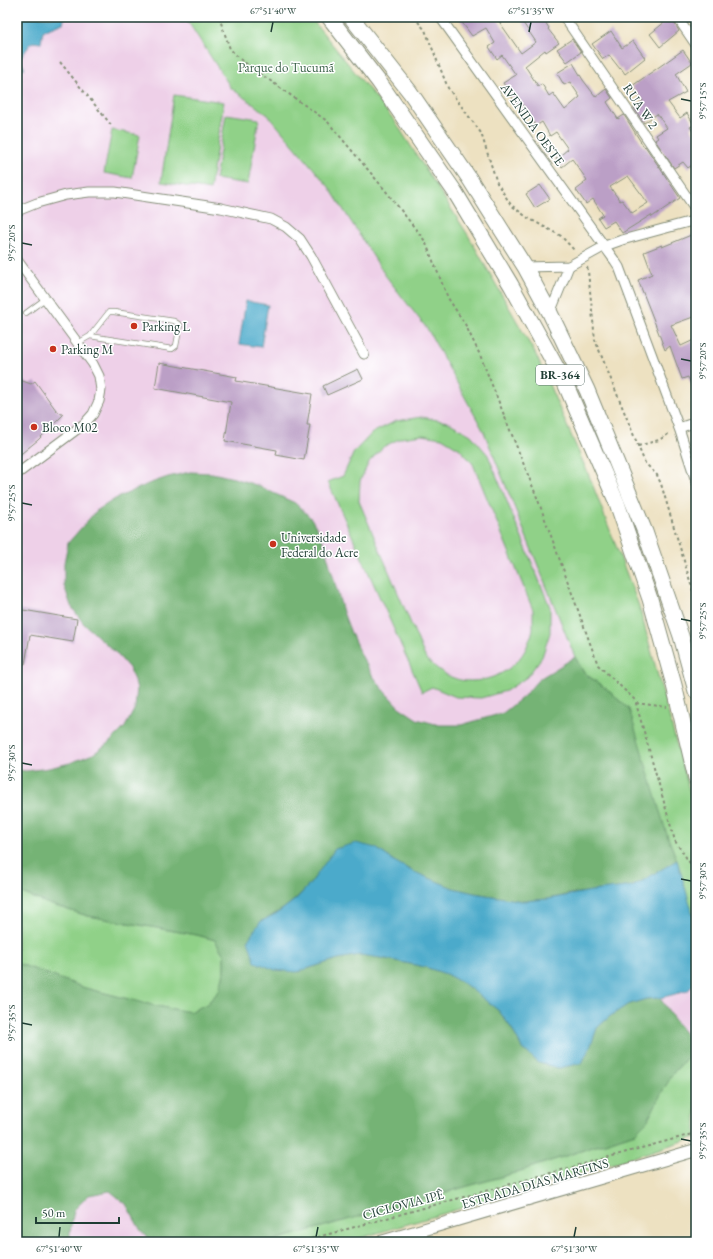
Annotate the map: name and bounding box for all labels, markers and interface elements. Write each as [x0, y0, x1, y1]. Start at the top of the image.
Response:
text: 67°51'40"W [250, 4, 297, 17]
text: 67°51'35"W [508, 4, 555, 17]
park label: Parque do Tucumã [238, 59, 335, 76]
street label: AVENIDA OESTE [496, 79, 568, 169]
street label: RUA W 2 [619, 80, 662, 133]
text: 9°57'15"S [696, 82, 709, 119]
text: 9°57'20"S [5, 224, 18, 261]
place label: Parking L [142, 318, 190, 335]
marker: Parking L [129, 321, 139, 331]
place label: Parking M [61, 341, 113, 358]
text: 9°57'20"S [696, 342, 709, 379]
marker: Parking M [48, 344, 58, 354]
road number: BR-364 [536, 365, 584, 385]
place label: Bloco M02 [42, 419, 98, 436]
marker: Bloco M02 [29, 422, 39, 432]
text: 9°57'25"S [5, 484, 18, 521]
place label: Universidade Federal do Acre [281, 529, 358, 561]
marker: Universidade Federal do Acre [268, 539, 278, 549]
text: 9°57'25"S [696, 602, 709, 639]
text: 9°57'30"S [5, 744, 18, 781]
text: 9°57'30"S [696, 862, 709, 899]
text: 9°57'35"S [5, 1004, 18, 1041]
text: 9°57'35"S [696, 1122, 709, 1159]
street label: ESTRADA DIAS MARTINS [460, 1154, 610, 1213]
street label: CICLOVIA IPÊ [361, 1185, 446, 1224]
scale bar [36, 1199, 119, 1225]
text: 50 m [42, 1205, 66, 1221]
text: 67°51'40"W [36, 1242, 83, 1255]
text: 67°51'35"W [293, 1242, 340, 1255]
text: 67°51'30"W [551, 1242, 598, 1255]

